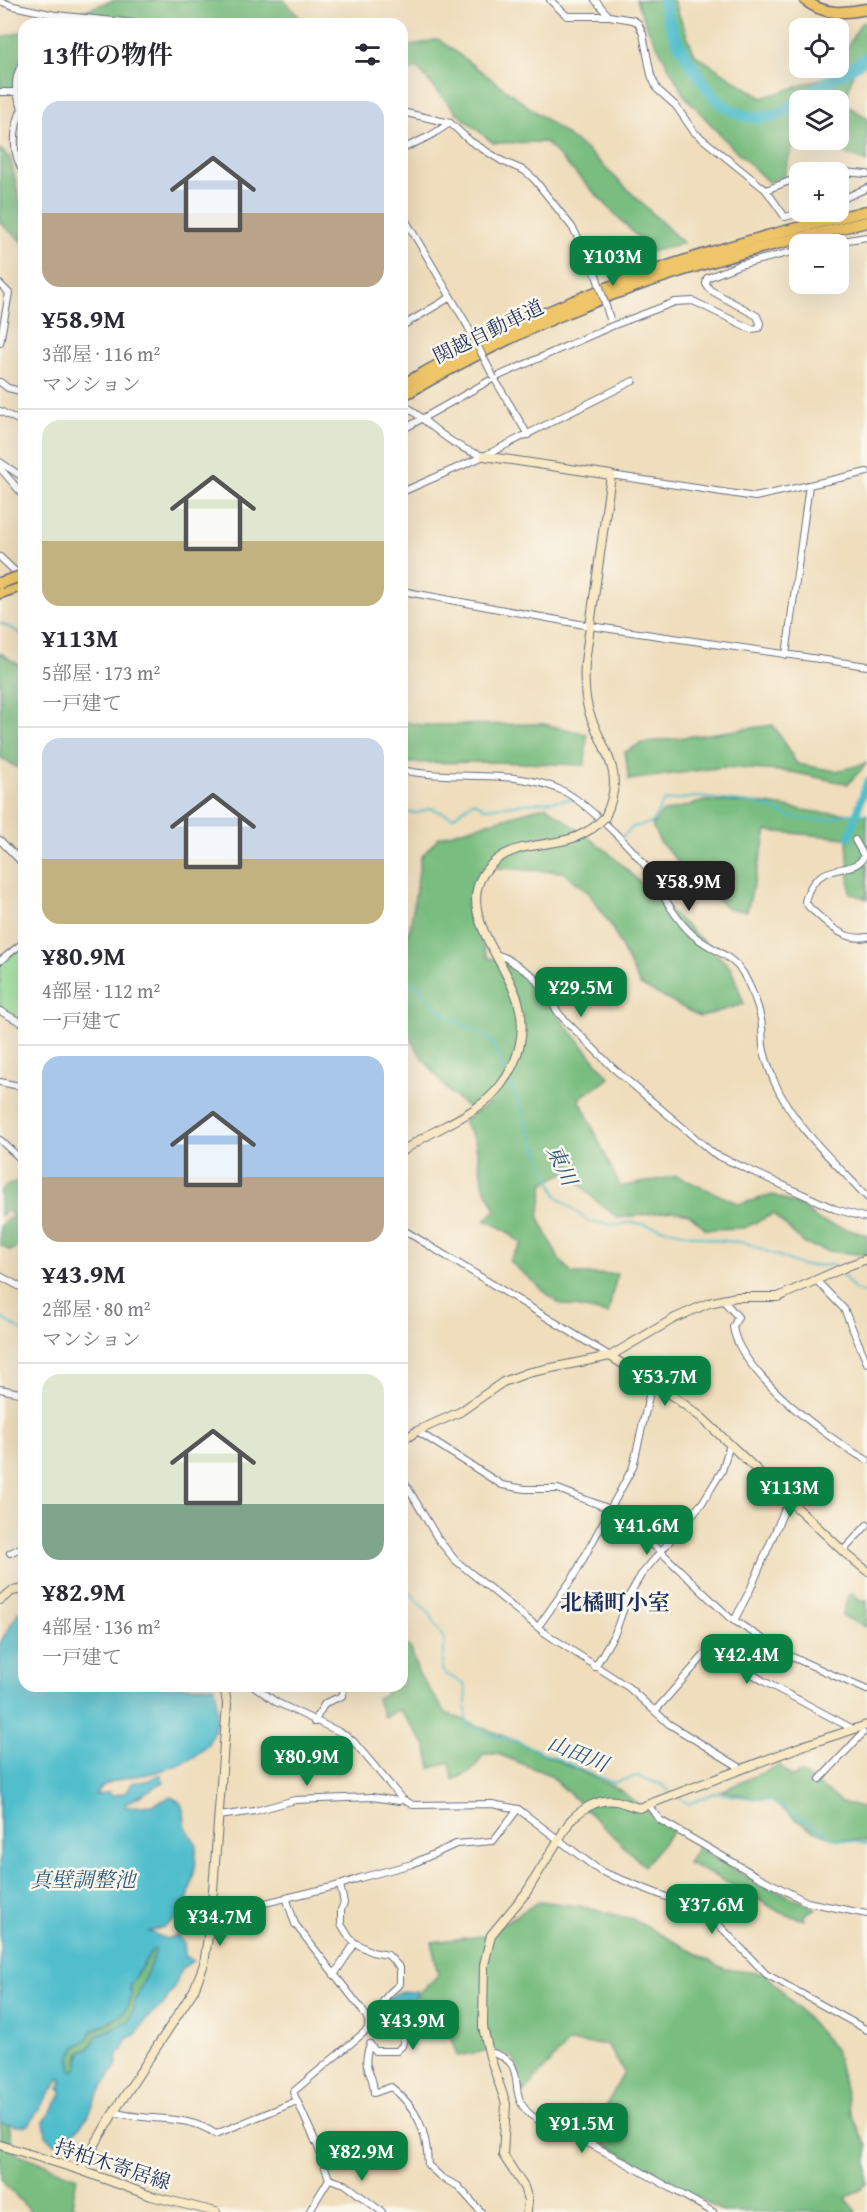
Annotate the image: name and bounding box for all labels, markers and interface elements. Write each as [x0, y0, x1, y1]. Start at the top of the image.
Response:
map controls [789, 18, 849, 294]
button: locate [789, 18, 849, 78]
text: 13件の物件 [42, 35, 173, 74]
icon: filters [351, 38, 384, 71]
button: layers [789, 90, 849, 150]
icon: home [159, 140, 267, 248]
button: + [789, 162, 849, 222]
button: − [789, 234, 849, 294]
pin: ¥103M [571, 236, 655, 287]
text: ¥103M [584, 241, 642, 270]
street label: 関越自動車道 [428, 292, 548, 370]
text: ¥58.9M [42, 299, 126, 338]
text: 3部屋 · 116 m² [42, 339, 160, 368]
text: マンション [42, 369, 141, 398]
icon: home [159, 459, 267, 567]
text: ¥113M [42, 618, 118, 657]
text: 5部屋 · 173 m² [42, 658, 160, 687]
text: 一戸建て [42, 688, 122, 717]
icon: home [159, 777, 267, 885]
pin: ¥58.9M [640, 861, 738, 912]
text: ¥58.9M [657, 866, 721, 895]
text: ¥80.9M [42, 936, 126, 975]
pin: ¥29.5M [532, 967, 630, 1018]
text: ¥29.5M [549, 972, 613, 1001]
text: 4部屋 · 112 m² [42, 976, 160, 1005]
text: 一戸建て [42, 1006, 122, 1035]
icon: home [159, 1095, 267, 1203]
water label: 東川 [539, 1139, 586, 1192]
text: ¥43.9M [42, 1254, 126, 1293]
text: 2部屋 · 80 m² [42, 1294, 151, 1323]
text: マンション [42, 1324, 141, 1353]
pin: ¥53.7M [616, 1356, 714, 1407]
text: ¥53.7M [633, 1361, 697, 1390]
icon: home [159, 1413, 267, 1521]
pin: ¥113M [748, 1467, 832, 1518]
text: ¥113M [761, 1472, 819, 1501]
pin: ¥41.6M [598, 1505, 696, 1556]
text: ¥41.6M [615, 1510, 679, 1539]
text: ¥82.9M [42, 1572, 126, 1611]
district label: 北橘町小室 [560, 1586, 670, 1618]
text: 4部屋 · 136 m² [42, 1612, 160, 1641]
pin: ¥42.4M [698, 1634, 796, 1685]
text: ¥42.4M [715, 1639, 779, 1668]
text: 一戸建て [42, 1642, 122, 1671]
water label: 山田川 [543, 1727, 615, 1780]
pin: ¥80.9M [258, 1736, 356, 1787]
text: ¥80.9M [275, 1741, 339, 1770]
water label: 真壁調整池 [31, 1864, 137, 1895]
pin: ¥37.6M [663, 1884, 761, 1935]
text: ¥37.6M [680, 1889, 744, 1918]
pin: ¥34.7M [171, 1896, 269, 1947]
text: ¥34.7M [188, 1901, 252, 1930]
pin: ¥43.9M [364, 2000, 462, 2051]
text: ¥43.9M [381, 2005, 445, 2034]
pin: ¥91.5M [533, 2103, 631, 2154]
text: ¥91.5M [550, 2108, 614, 2137]
pin: ¥82.9M [313, 2131, 411, 2182]
street label: 持柏木寄居線 [51, 2132, 175, 2196]
text: ¥82.9M [330, 2136, 394, 2165]

